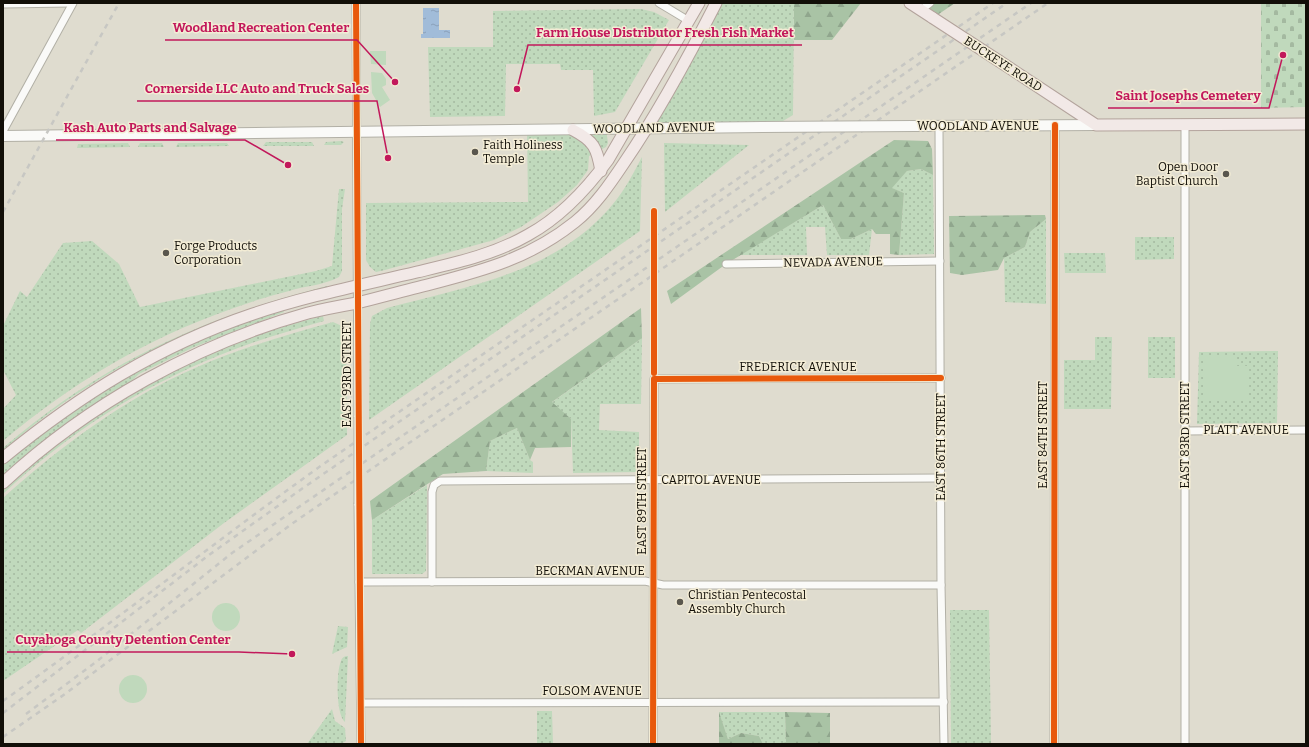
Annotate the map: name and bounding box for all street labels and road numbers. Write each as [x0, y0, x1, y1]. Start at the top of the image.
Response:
street label: BUCKEYE ROAD [961, 34, 1045, 94]
street label: WOODLAND AVENUE [917, 119, 1039, 133]
street label: WOODLAND AVENUE [593, 120, 715, 136]
street label: NEVADA AVENUE [783, 254, 883, 270]
street label: EAST 93RD STREET [340, 321, 354, 427]
street label: FREDERICK AVENUE [739, 360, 857, 374]
street label: EAST 84TH STREET [1036, 381, 1050, 489]
street label: EAST 83RD STREET [1178, 382, 1192, 488]
street label: EAST 86TH STREET [934, 393, 948, 501]
street label: PLATT AVENUE [1203, 423, 1289, 437]
street label: EAST 89TH STREET [635, 447, 649, 555]
street label: CAPITOL AVENUE [661, 473, 761, 487]
street label: BECKMAN AVENUE [535, 564, 645, 578]
street label: FOLSOM AVENUE [542, 684, 642, 698]

